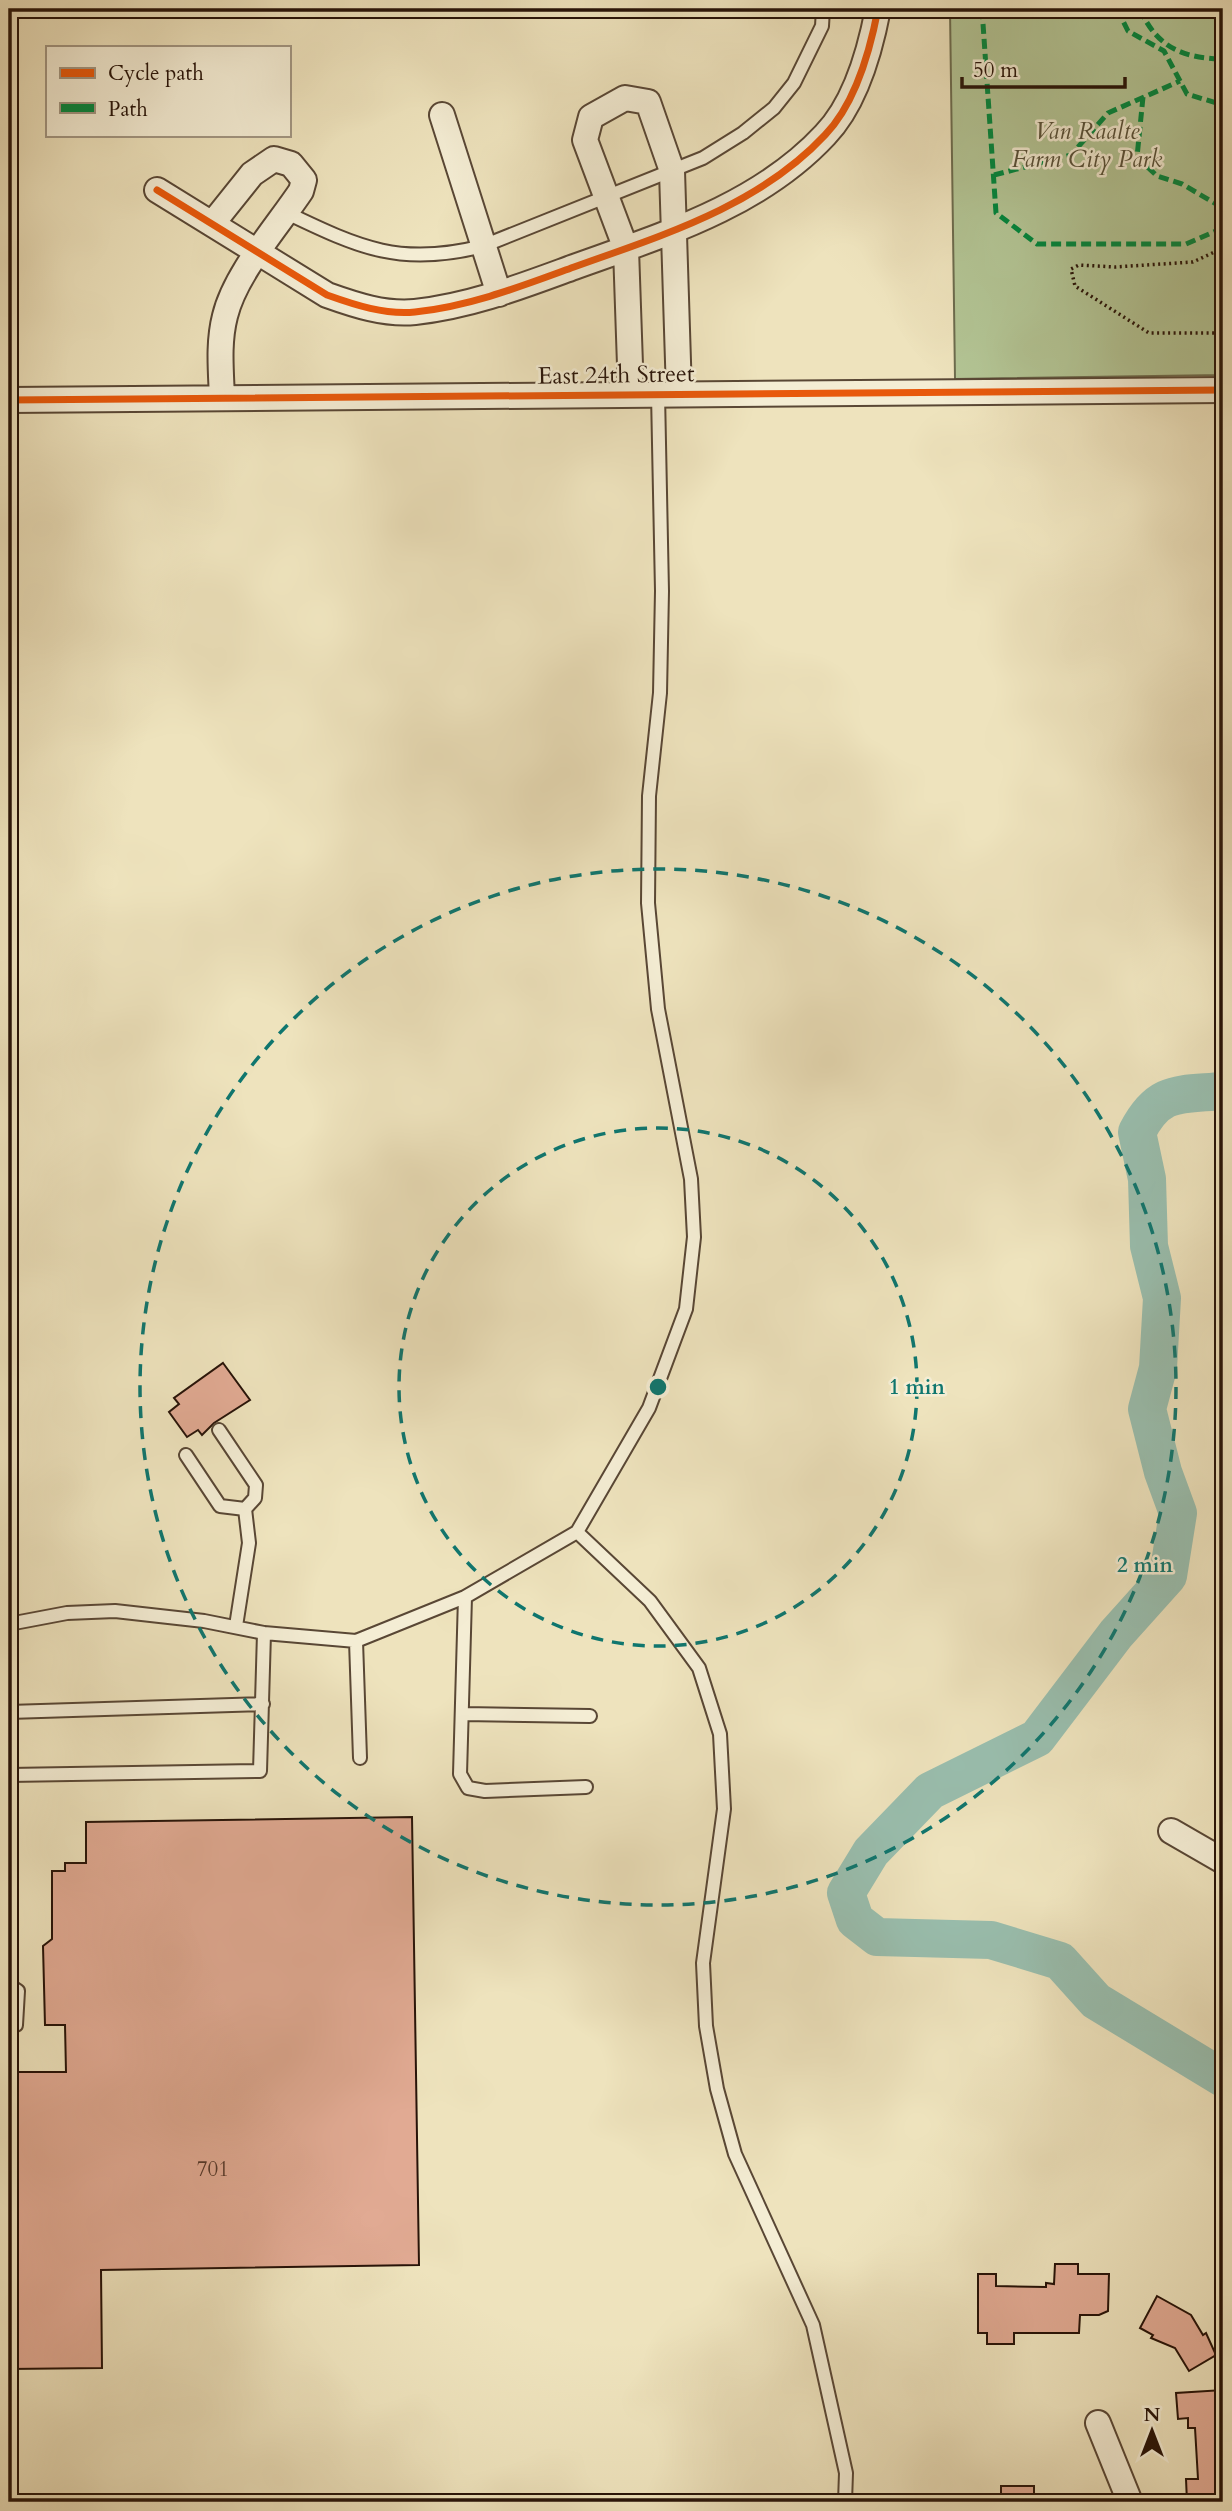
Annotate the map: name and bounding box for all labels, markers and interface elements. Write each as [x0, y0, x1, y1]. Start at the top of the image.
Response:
legend [46, 46, 290, 136]
scale bar [962, 46, 1125, 90]
text: 50 m [973, 56, 1018, 85]
text: Cycle path [108, 59, 204, 88]
text: Path [108, 95, 148, 124]
park label: Van Raalte Farm City Park [1012, 115, 1162, 176]
street label: East 24th Street [537, 357, 695, 393]
text: 1 min [889, 1373, 945, 1402]
centre of rings [646, 1375, 670, 1399]
text: 2 min [1117, 1551, 1173, 1580]
house number: 701 [197, 2155, 229, 2184]
north arrow [1116, 2396, 1186, 2466]
text: N [1144, 2402, 1161, 2428]

